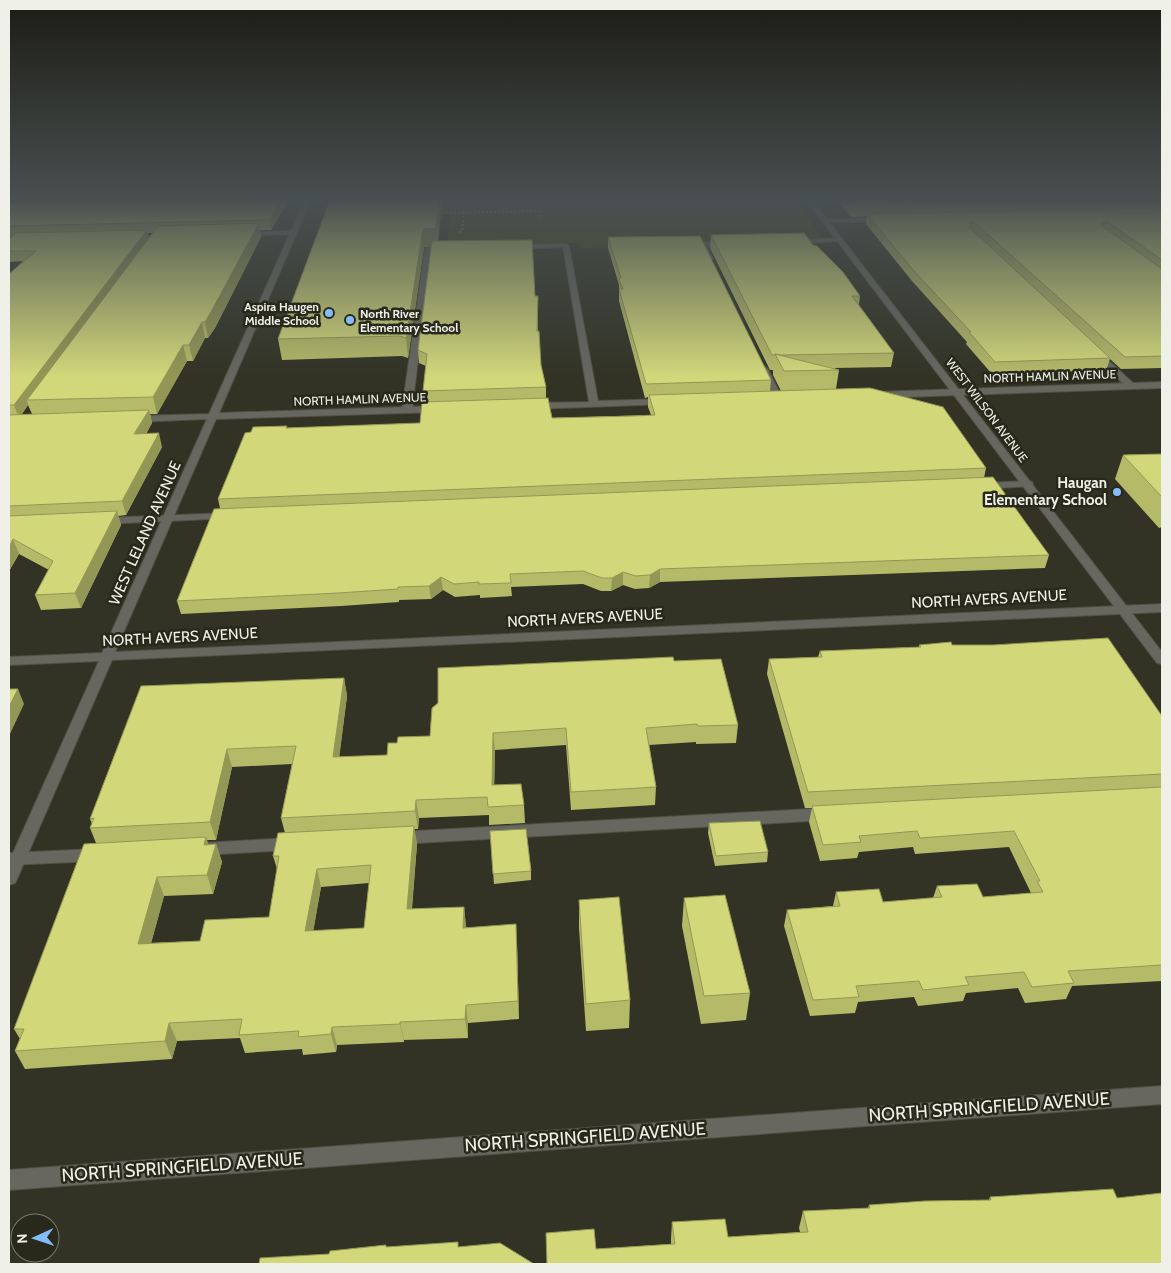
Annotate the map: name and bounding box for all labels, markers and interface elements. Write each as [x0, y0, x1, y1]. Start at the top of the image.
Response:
place label: Aspira Haugen Middle School [244, 299, 319, 328]
place label: North River Elementary School [360, 306, 458, 335]
marker: Aspira Haugen Middle School [323, 307, 335, 319]
marker: North River Elementary School [344, 314, 356, 326]
street label: WEST WILSON AVENUE [943, 355, 1031, 465]
street label: NORTH HAMLIN AVENUE [983, 366, 1117, 386]
street label: NORTH HAMLIN AVENUE [293, 389, 427, 409]
street label: WEST LELAND AVENUE [105, 458, 185, 608]
place label: Haugan Elementary School [984, 474, 1107, 509]
marker: Haugan Elementary School [1111, 486, 1123, 498]
street label: NORTH AVERS AVENUE [911, 586, 1067, 612]
street label: NORTH AVERS AVENUE [507, 605, 663, 631]
street label: NORTH AVERS AVENUE [102, 624, 258, 650]
street label: NORTH SPRINGFIELD AVENUE [868, 1088, 1110, 1126]
street label: NORTH SPRINGFIELD AVENUE [464, 1118, 706, 1156]
street label: NORTH SPRINGFIELD AVENUE [61, 1148, 303, 1186]
north arrow [10, 1213, 60, 1263]
text: N [13, 1233, 31, 1244]

